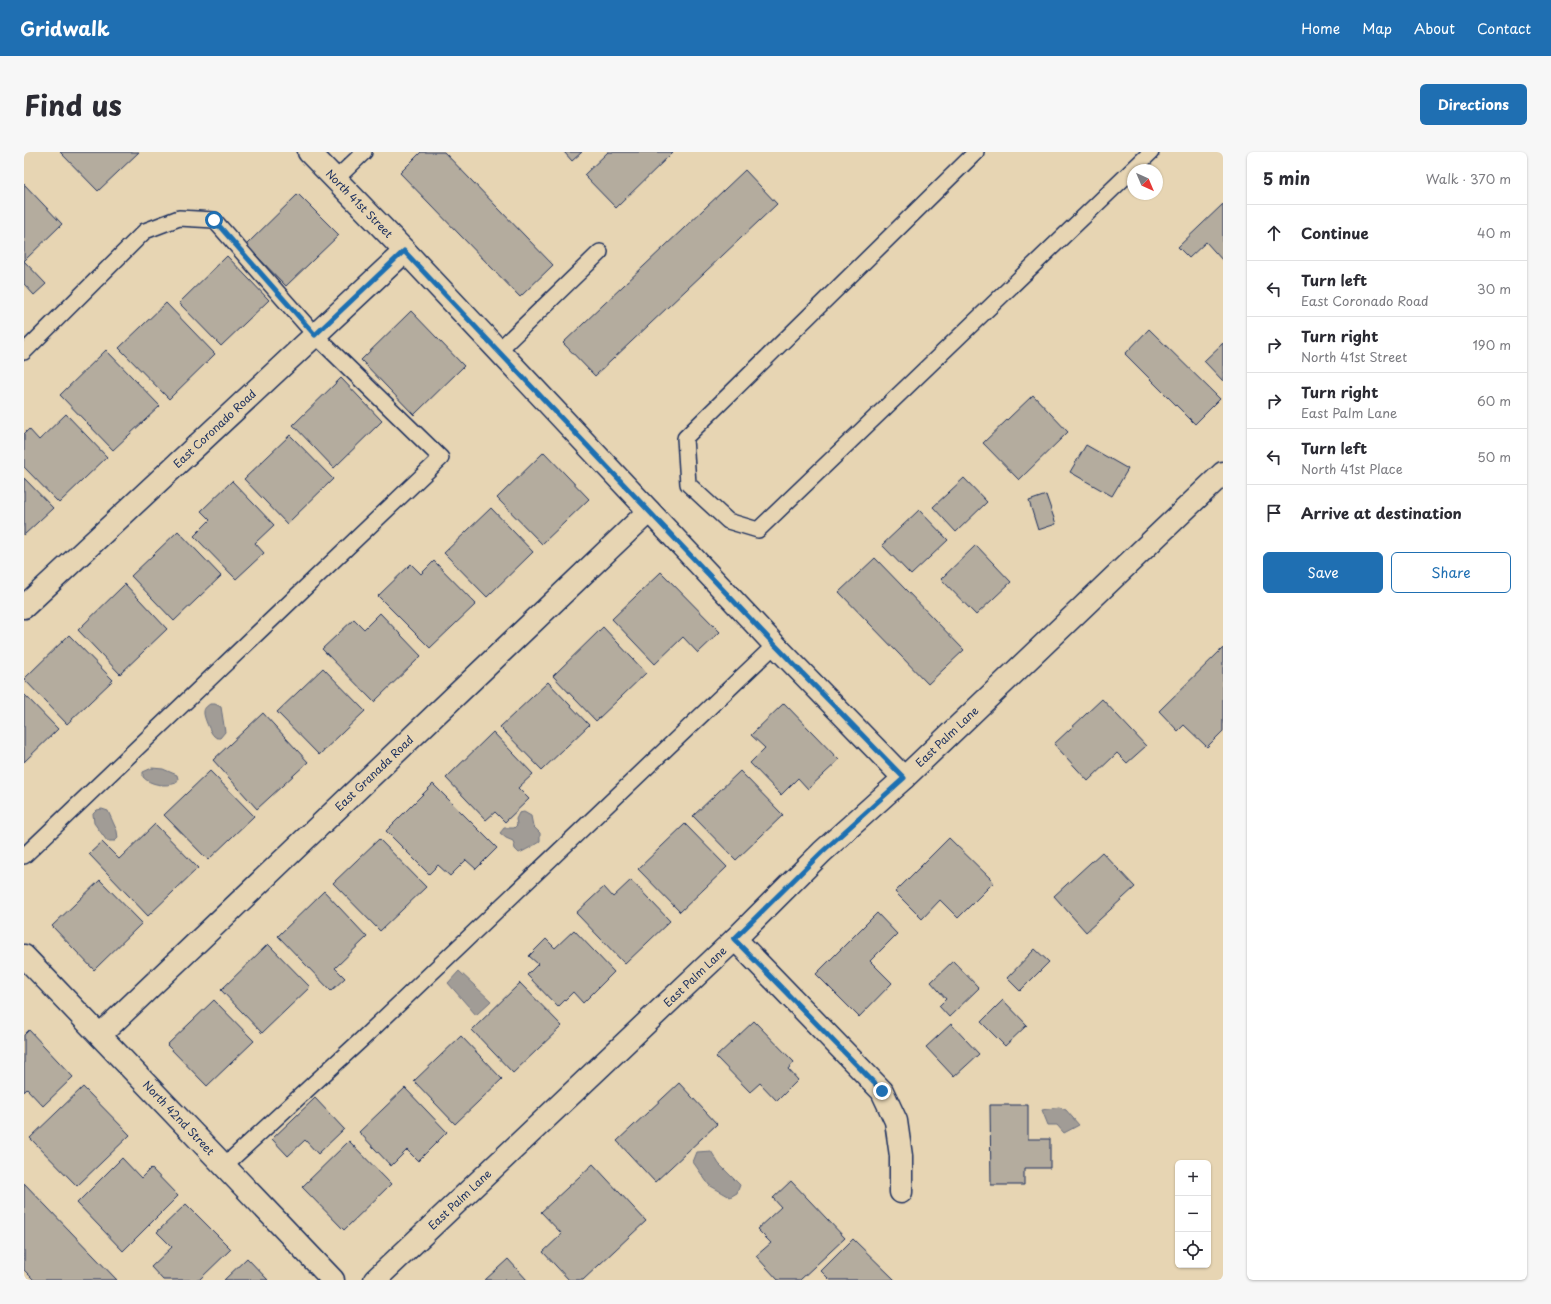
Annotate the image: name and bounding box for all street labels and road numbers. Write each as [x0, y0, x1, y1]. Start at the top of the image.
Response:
street label: North 41st Street [322, 165, 397, 242]
street label: East Coronado Road [169, 385, 260, 472]
street label: East Palm Lane [911, 702, 982, 771]
street label: East Granada Road [331, 731, 417, 815]
street label: East Palm Lane [659, 942, 730, 1011]
street label: North 42nd Street [139, 1077, 219, 1159]
street label: East Palm Lane [424, 1165, 495, 1233]

